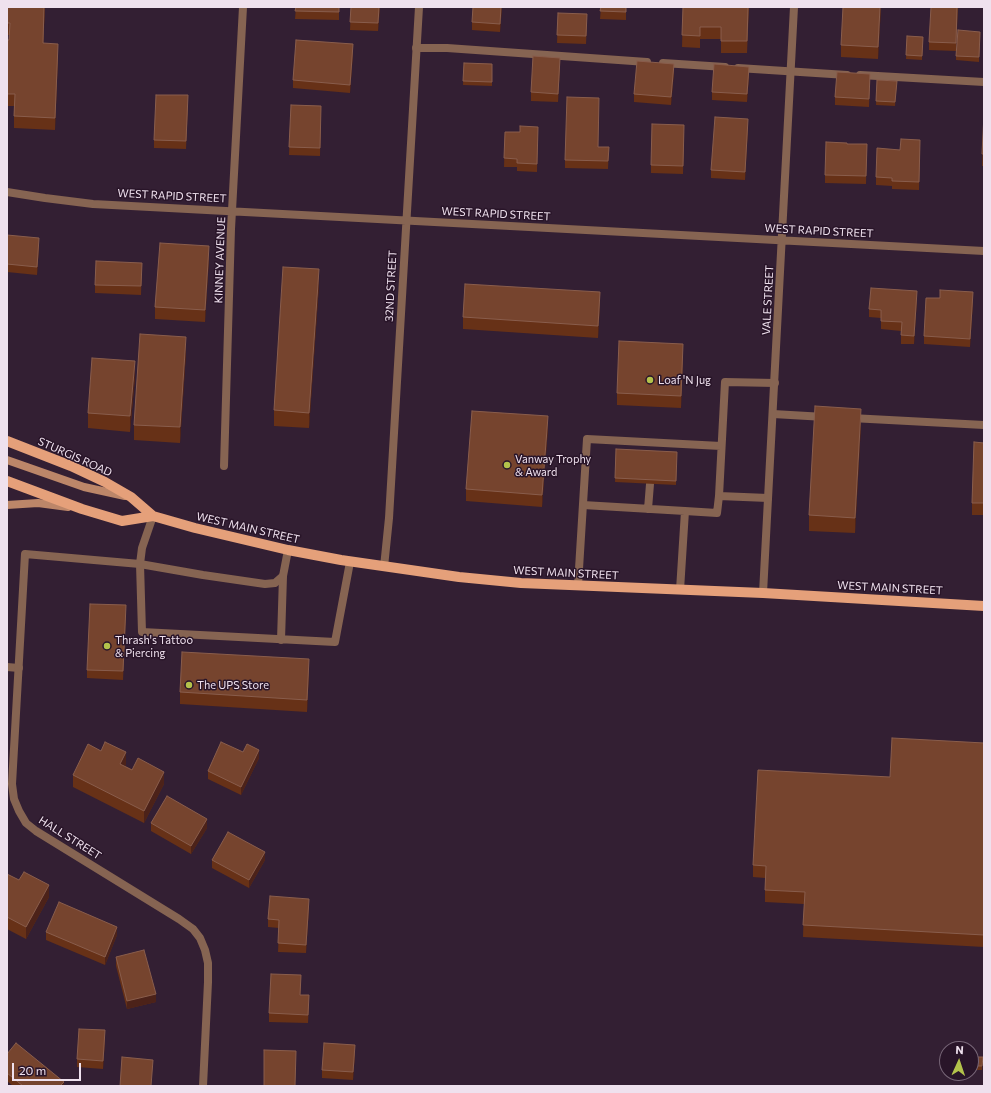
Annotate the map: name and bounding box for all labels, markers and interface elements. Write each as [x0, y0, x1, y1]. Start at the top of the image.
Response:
street label: WEST RAPID STREET [117, 187, 227, 205]
street label: WEST RAPID STREET [441, 205, 551, 223]
street label: KINNEY AVENUE [212, 217, 228, 303]
street label: WEST RAPID STREET [764, 222, 874, 240]
street label: 32ND STREET [383, 250, 399, 322]
street label: VALE STREET [760, 265, 776, 335]
place label: Loaf 'N Jug [658, 373, 711, 387]
marker: Loaf 'N Jug [645, 375, 655, 385]
street label: STURGIS ROAD [36, 435, 114, 479]
place label: Vanway Trophy & Award [515, 452, 591, 478]
marker: Vanway Trophy & Award [502, 460, 512, 470]
street label: WEST MAIN STREET [195, 510, 301, 546]
street label: WEST MAIN STREET [513, 564, 619, 582]
street label: WEST MAIN STREET [837, 579, 943, 597]
place label: Thrash's Tattoo & Piercing [115, 633, 193, 659]
marker: Thrash's Tattoo & Piercing [102, 641, 112, 651]
place label: The UPS Store [197, 678, 269, 692]
marker: The UPS Store [184, 680, 194, 690]
street label: HALL STREET [36, 813, 104, 863]
north arrow [939, 1041, 979, 1081]
text: N [955, 1043, 964, 1056]
scale bar [14, 1055, 83, 1081]
text: 20 m [19, 1063, 46, 1077]

